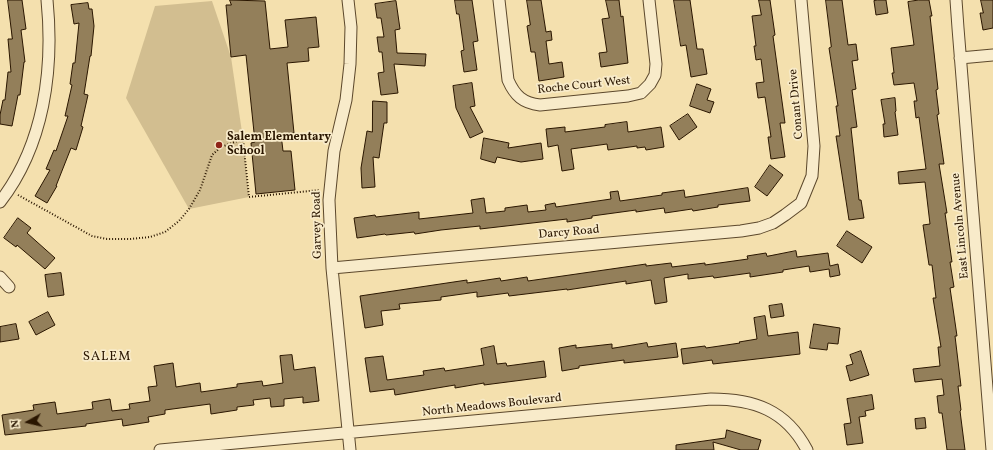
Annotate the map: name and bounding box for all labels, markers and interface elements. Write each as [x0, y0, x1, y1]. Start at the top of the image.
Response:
street label: Conant Drive [787, 68, 807, 140]
street label: Roche Court West [537, 74, 631, 98]
place label: Salem Elementary School [227, 131, 331, 159]
marker: Salem Elementary School [214, 140, 224, 150]
street label: East Lincoln Avenue [949, 172, 973, 280]
street label: Garvey Road [310, 191, 326, 259]
street label: Darcy Road [538, 223, 600, 243]
district label: SALEM [83, 350, 131, 366]
street label: North Meadows Boulevard [421, 392, 563, 420]
north arrow [8, 402, 48, 442]
text: N [8, 419, 24, 429]

